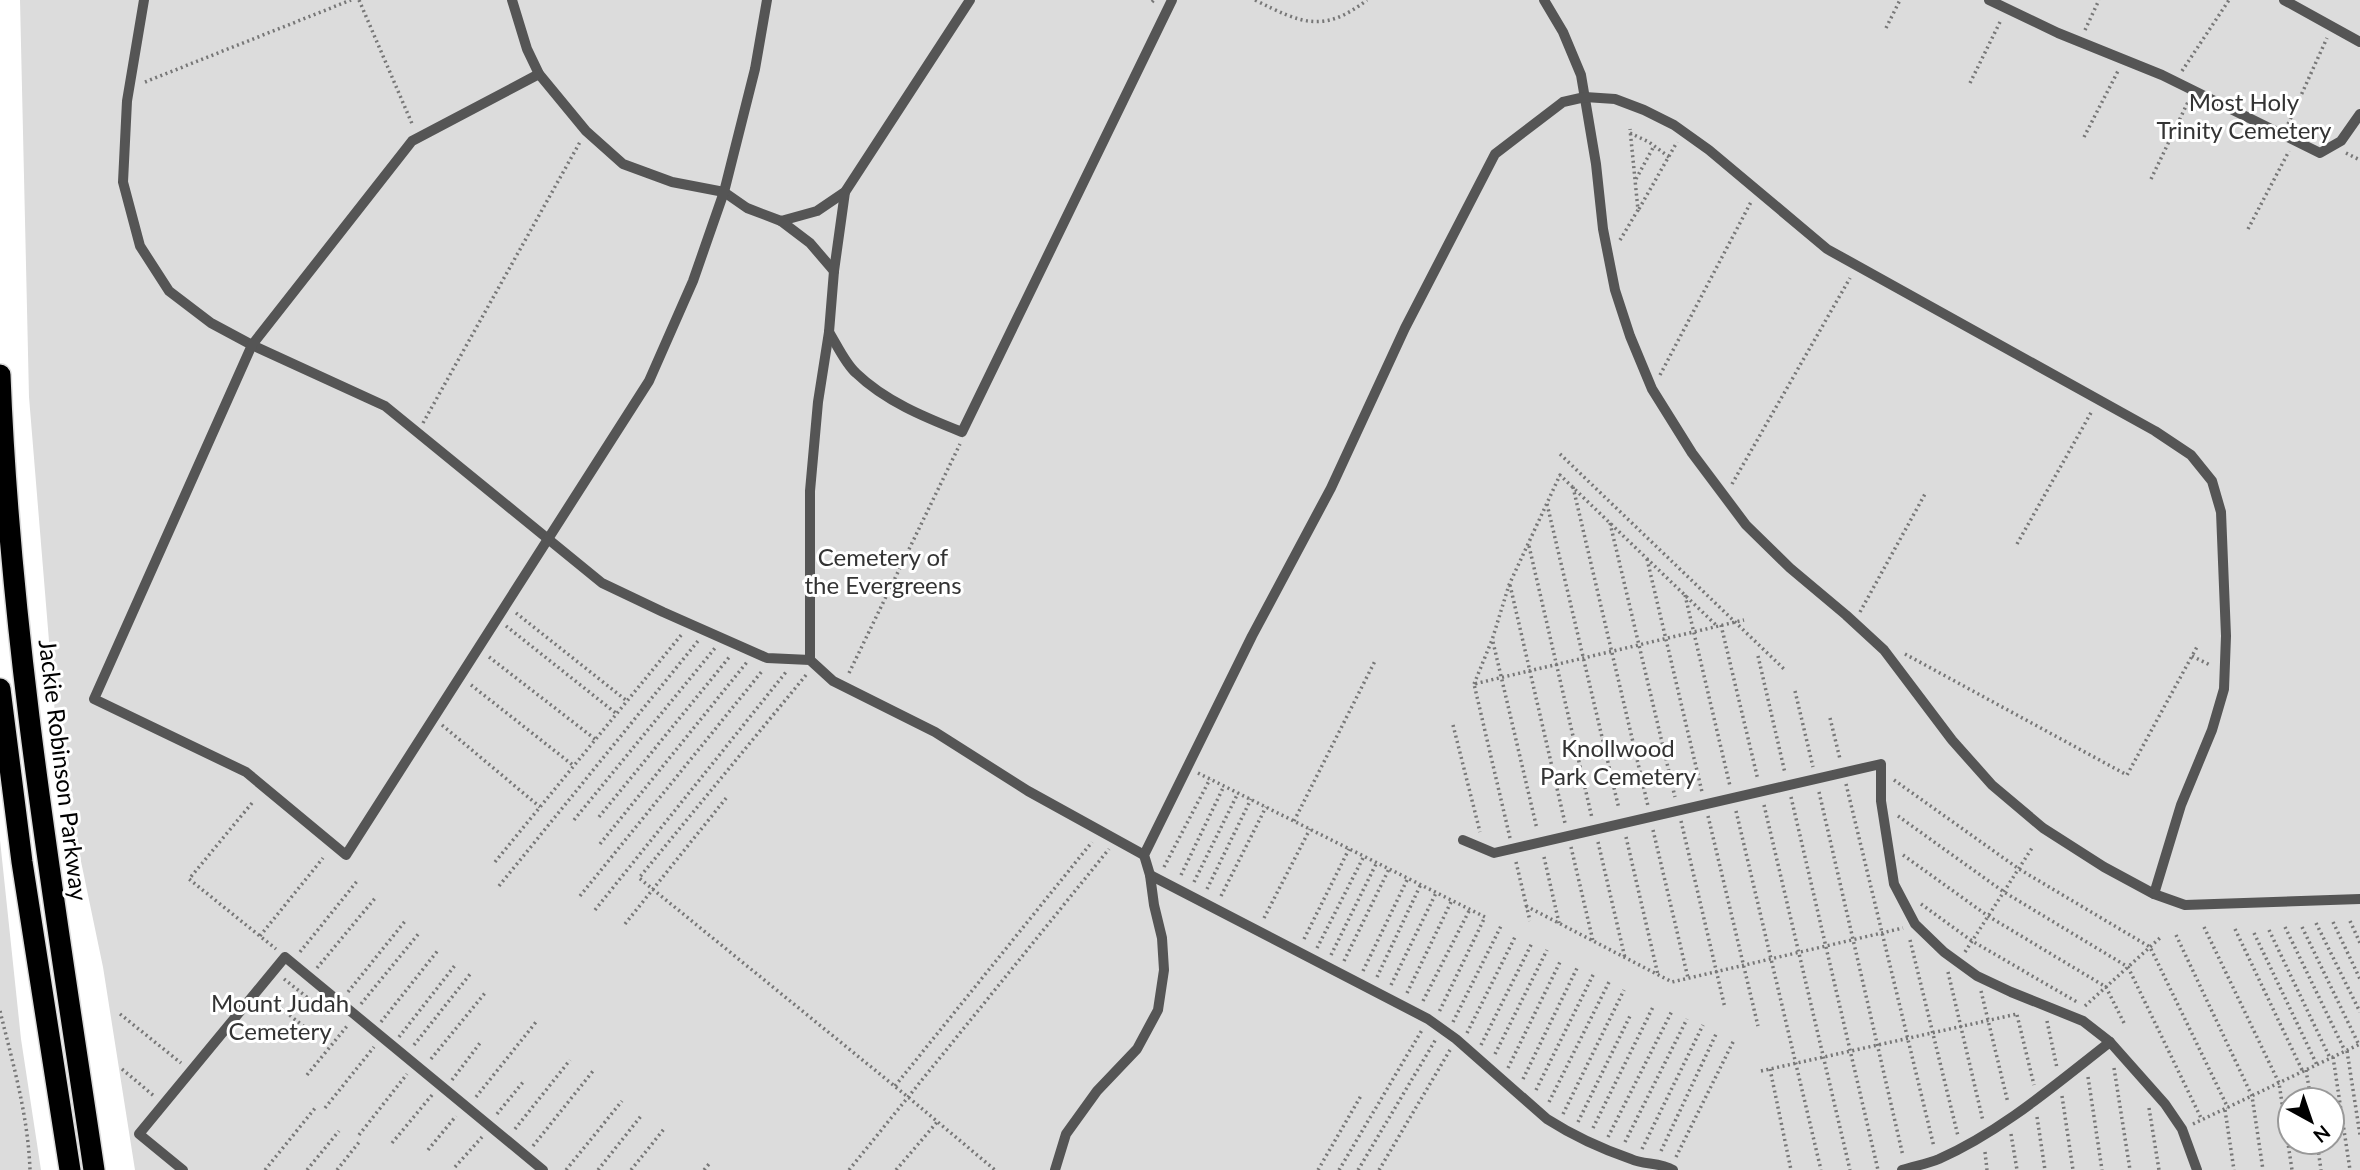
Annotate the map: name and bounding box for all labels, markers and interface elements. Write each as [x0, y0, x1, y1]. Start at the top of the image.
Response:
park label: Most Holy Trinity Cemetery [2157, 87, 2332, 144]
park label: Cemetery of the Evergreens [804, 542, 962, 599]
street label: Jackie Robinson Parkway [34, 638, 95, 903]
park label: Knollwood Park Cemetery [1540, 733, 1697, 790]
park label: Mount Judah Cemetery [211, 988, 349, 1045]
north arrow [2276, 1086, 2346, 1156]
text: N [2309, 1121, 2335, 1148]

